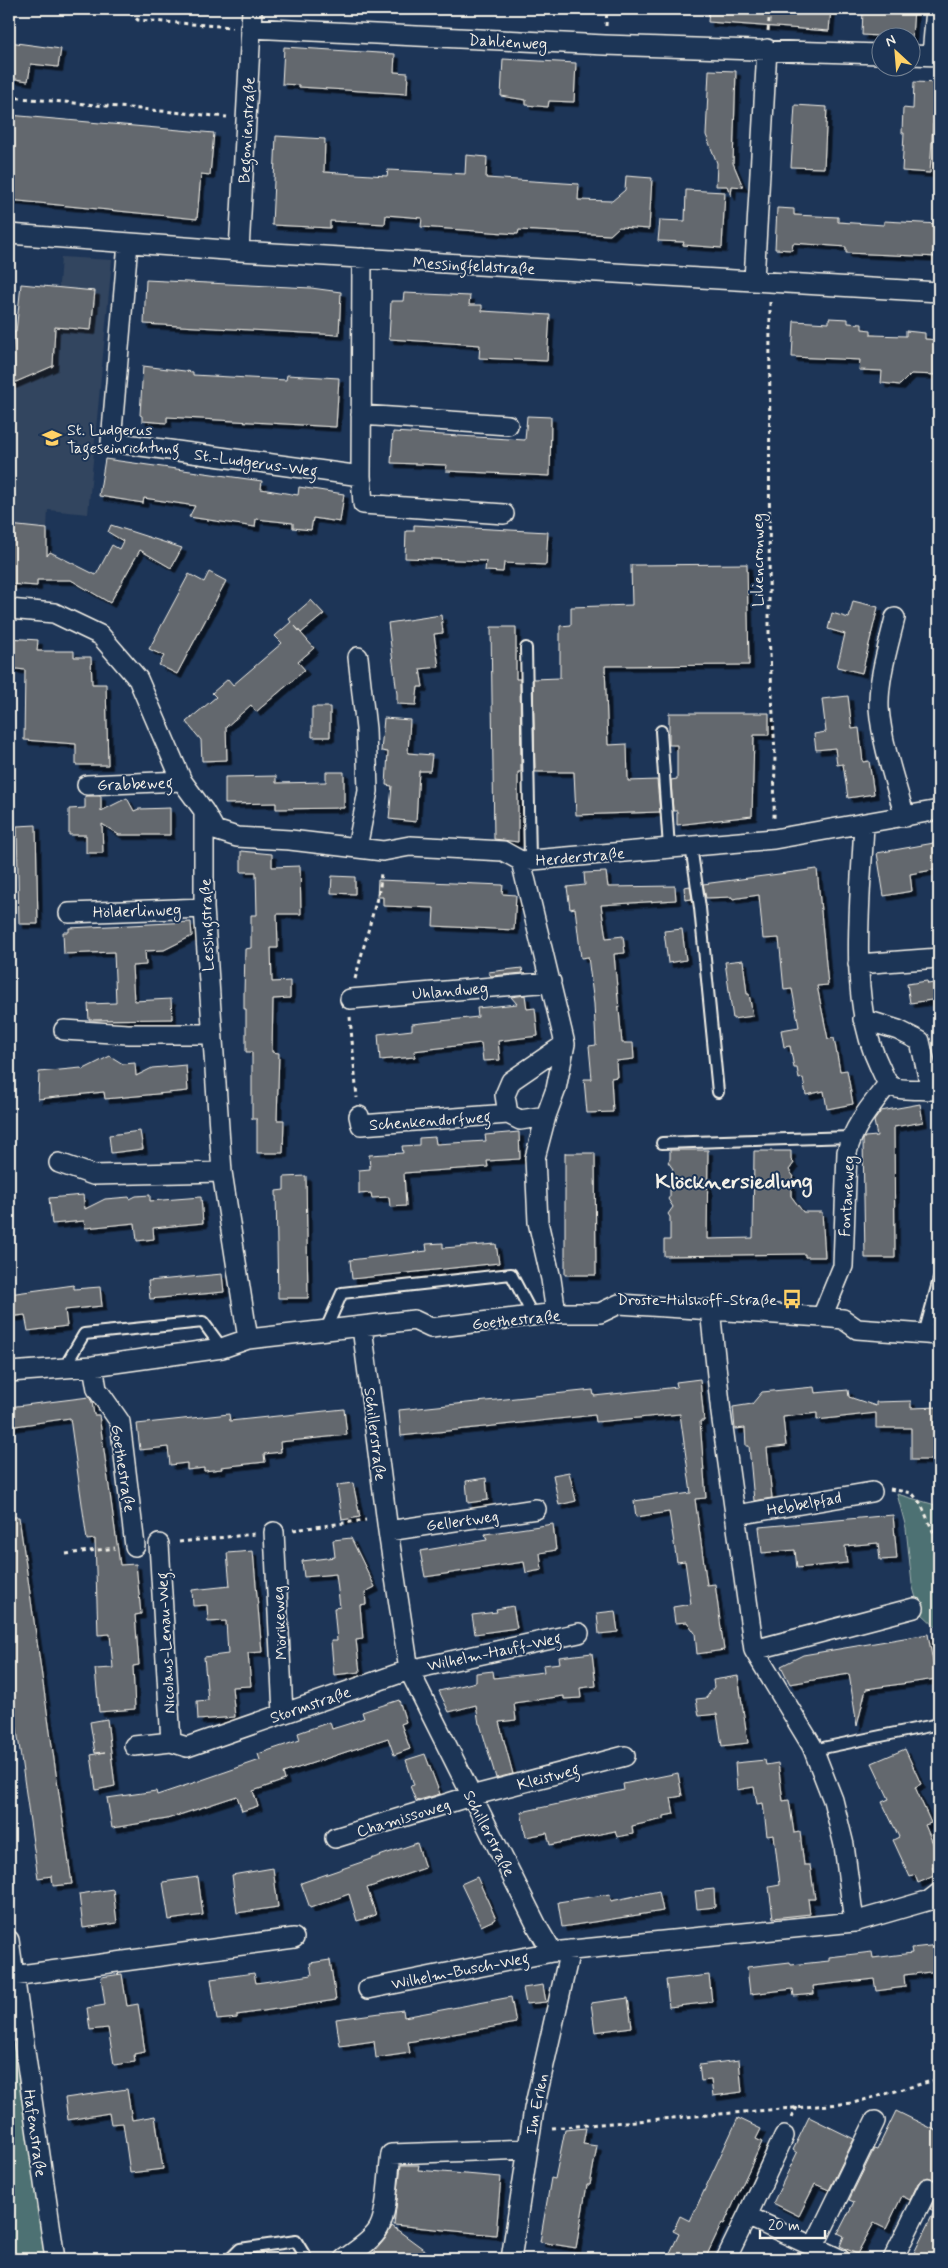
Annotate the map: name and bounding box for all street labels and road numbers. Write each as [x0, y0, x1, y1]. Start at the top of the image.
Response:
street label: Dahlienweg [468, 30, 548, 56]
street label: Begonienstraße [234, 76, 262, 184]
street label: Messingfeldstraße [412, 253, 536, 281]
street label: St.-Ludgerus-Weg [193, 444, 319, 484]
street label: Liliencronweg [748, 513, 770, 607]
street label: Grabbeweg [97, 773, 173, 797]
street label: Herderstraße [535, 843, 626, 872]
street label: Lessingstraße [195, 878, 221, 972]
street label: Hölderlinweg [92, 899, 182, 925]
street label: Uhlandweg [411, 978, 489, 1006]
street label: Schenkendorfweg [369, 1107, 492, 1137]
street label: Fontaneweg [835, 1155, 861, 1237]
street label: Goethestraße [471, 1305, 561, 1336]
street label: Schillerstraße [358, 1386, 391, 1482]
street label: Goethestraße [105, 1423, 140, 1514]
street label: Hebbelpfad [765, 1488, 843, 1521]
street label: Gellertweg [425, 1506, 500, 1537]
street label: Nicolaus-Lenau-Weg [152, 1571, 182, 1714]
street label: Mörikeweg [268, 1585, 293, 1660]
street label: Wilhelm-Hauff-Weg [425, 1628, 564, 1678]
street label: Stormstraße [267, 1682, 354, 1729]
street label: Kleistweg [515, 1759, 582, 1797]
street label: Schillerstraße [458, 1787, 519, 1880]
street label: Chamissoweg [354, 1794, 453, 1843]
street label: Wilhelm-Busch-Weg [390, 1948, 531, 1996]
street label: Im Erlen [521, 2072, 554, 2137]
street label: Hafenstraße [18, 2088, 51, 2178]

